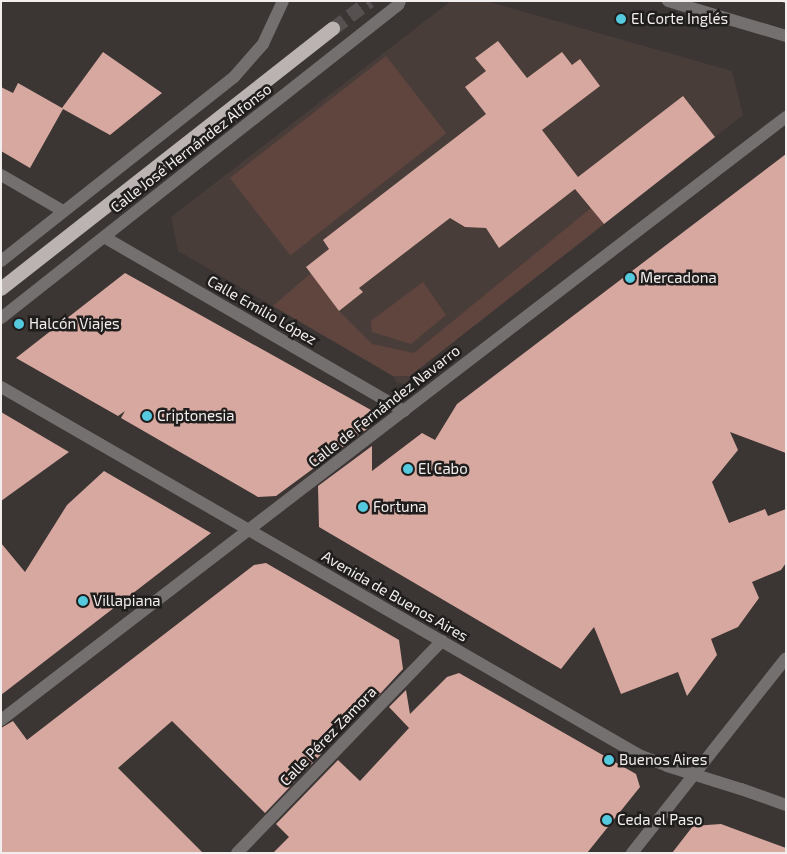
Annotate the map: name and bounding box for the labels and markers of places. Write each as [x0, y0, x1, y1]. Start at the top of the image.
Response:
place label: El Corte Inglés [631, 10, 729, 28]
marker: El Corte Inglés [615, 13, 627, 25]
place label: Mercadona [640, 269, 717, 287]
marker: Mercadona [624, 272, 636, 284]
place label: Halcón Viajes [29, 315, 120, 333]
marker: Halcón Viajes [13, 318, 25, 330]
place label: Criptonesia [157, 407, 235, 425]
marker: Criptonesia [141, 410, 153, 422]
place label: El Cabo [418, 460, 468, 478]
marker: El Cabo [402, 463, 414, 475]
place label: Fortuna [373, 498, 427, 516]
marker: Fortuna [357, 501, 369, 513]
place label: Villapiana [93, 592, 161, 610]
marker: Villapiana [77, 595, 89, 607]
place label: Buenos Aires [619, 751, 708, 769]
marker: Buenos Aires [603, 754, 615, 766]
place label: Ceda el Paso [617, 811, 703, 829]
marker: Ceda el Paso [601, 814, 613, 826]

